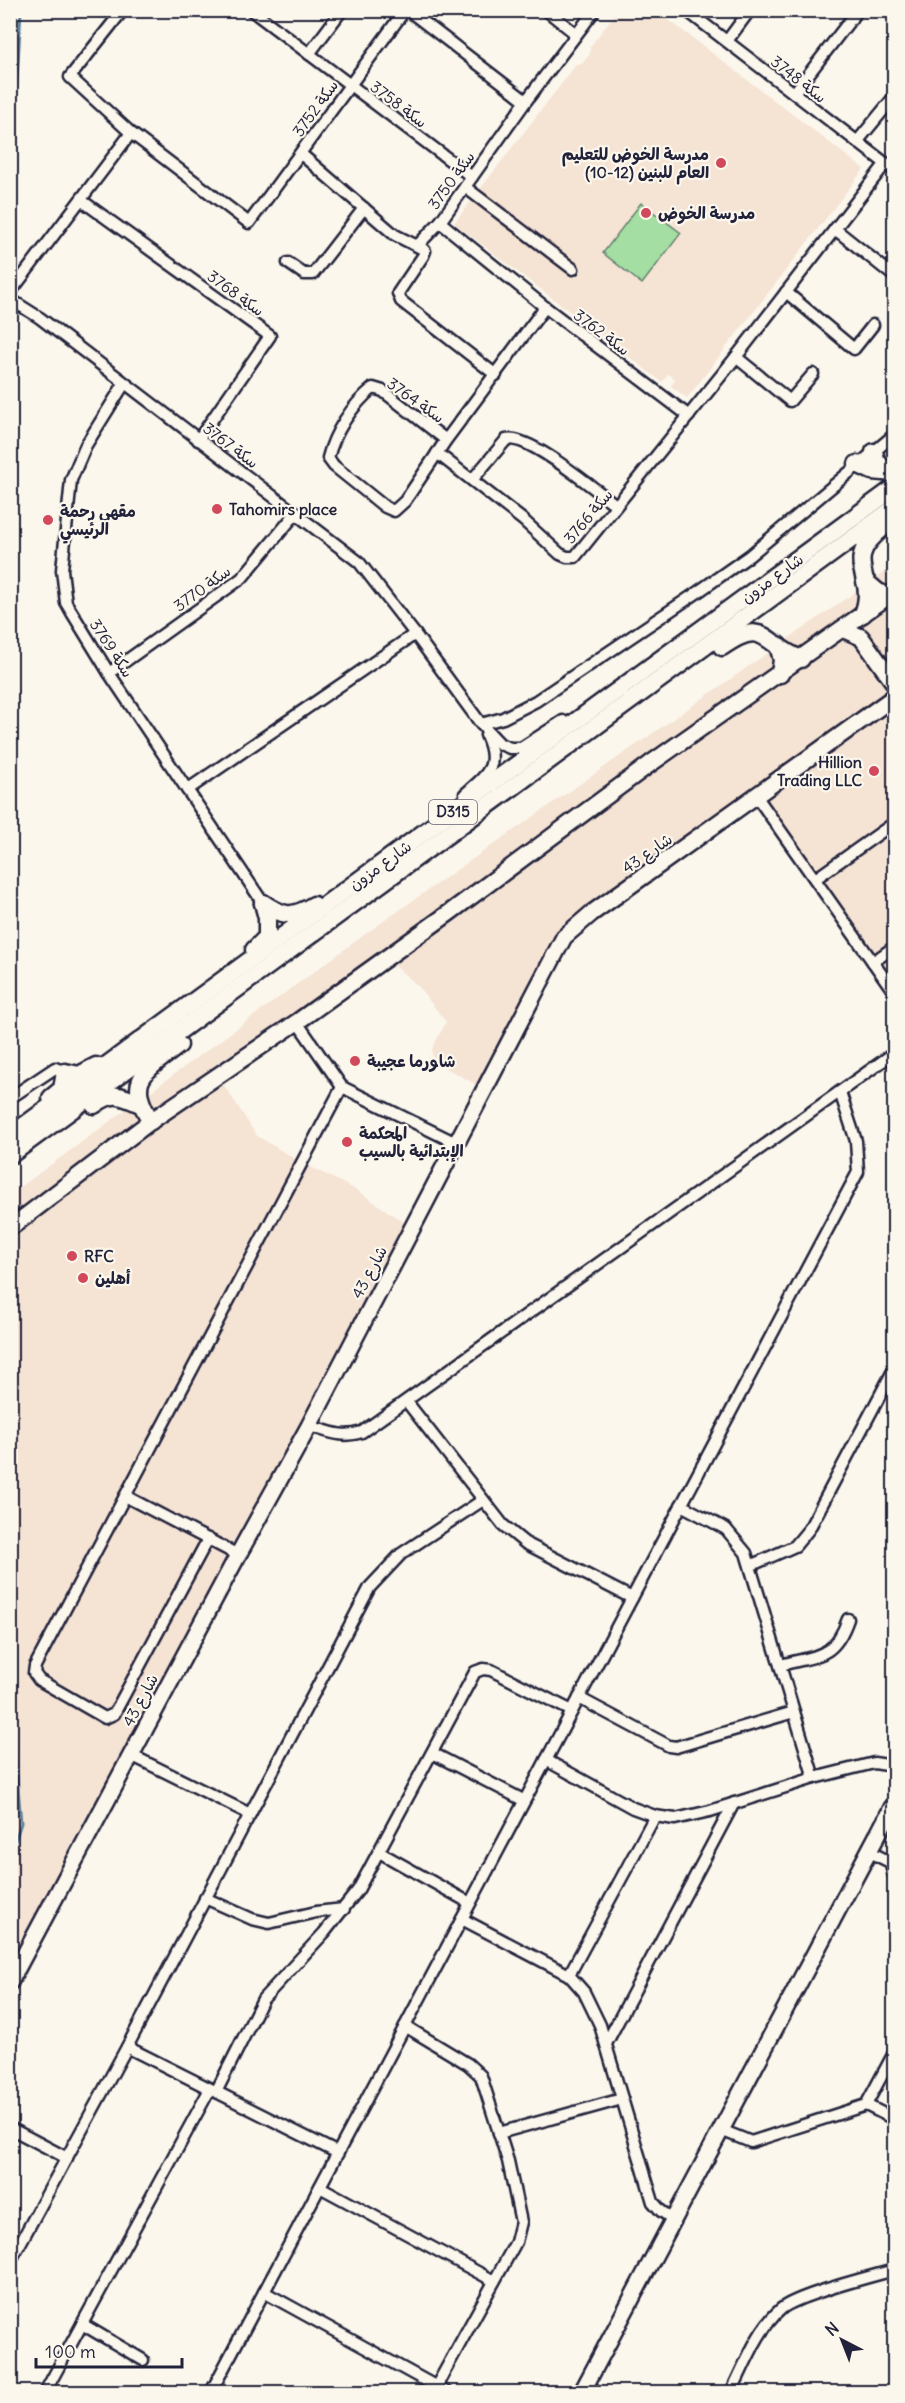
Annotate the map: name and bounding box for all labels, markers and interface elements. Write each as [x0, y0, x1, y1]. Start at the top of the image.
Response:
street label: سكة 3748 [767, 51, 831, 107]
street label: سكة 3752 [288, 76, 342, 140]
street label: سكة 3758 [367, 76, 431, 132]
place label: مدرسة الخوض للتعليم العام للبنين (12-10) [562, 144, 709, 185]
street label: سكة 3750 [423, 147, 479, 213]
marker: مدرسة الخوض للتعليم العام للبنين (12-10) [714, 156, 728, 170]
place label: مدرسة الخوض [658, 203, 755, 224]
marker: مدرسة الخوض [639, 206, 653, 220]
street label: سكة 3768 [204, 266, 268, 320]
street label: سكة 3762 [570, 304, 634, 360]
street label: سكة 3764 [383, 373, 449, 427]
street label: سكة 3767 [199, 418, 263, 472]
street label: سكة 3766 [559, 484, 617, 548]
place label: Tahomirs place [229, 499, 338, 520]
place label: مقهي رحمة الرئيسي [60, 501, 136, 544]
marker: Tahomirs place [210, 502, 224, 516]
marker: مقهي رحمة الرئيسي [41, 513, 55, 527]
street label: شارع مزون [737, 549, 808, 609]
street label: سكة 3770 [170, 561, 234, 615]
street label: سكة 3769 [86, 615, 138, 681]
place label: Hillion Trading LLC [777, 752, 862, 791]
marker: Hillion Trading LLC [867, 764, 881, 778]
road number: D315 [429, 800, 477, 824]
street label: شارع 43 [618, 829, 677, 879]
street label: شارع مزون [345, 836, 416, 896]
place label: شاورما عجيبة [367, 1051, 455, 1072]
marker: شاورما عجيبة [348, 1054, 362, 1068]
place label: المحكمة الإبتدائية بالسيب [359, 1123, 464, 1162]
marker: المحكمة الإبتدائية بالسيب [340, 1135, 354, 1149]
street label: شارع 43 [347, 1242, 393, 1303]
place label: RFC [84, 1246, 114, 1266]
marker: RFC [65, 1249, 79, 1263]
place label: أهلين [95, 1268, 131, 1288]
marker: أهلين [76, 1271, 90, 1285]
street label: شارع 43 [118, 1670, 164, 1731]
north arrow [812, 2310, 872, 2370]
text: N [821, 2318, 843, 2340]
scale bar [36, 2331, 182, 2369]
text: 100 m [45, 2340, 96, 2363]

